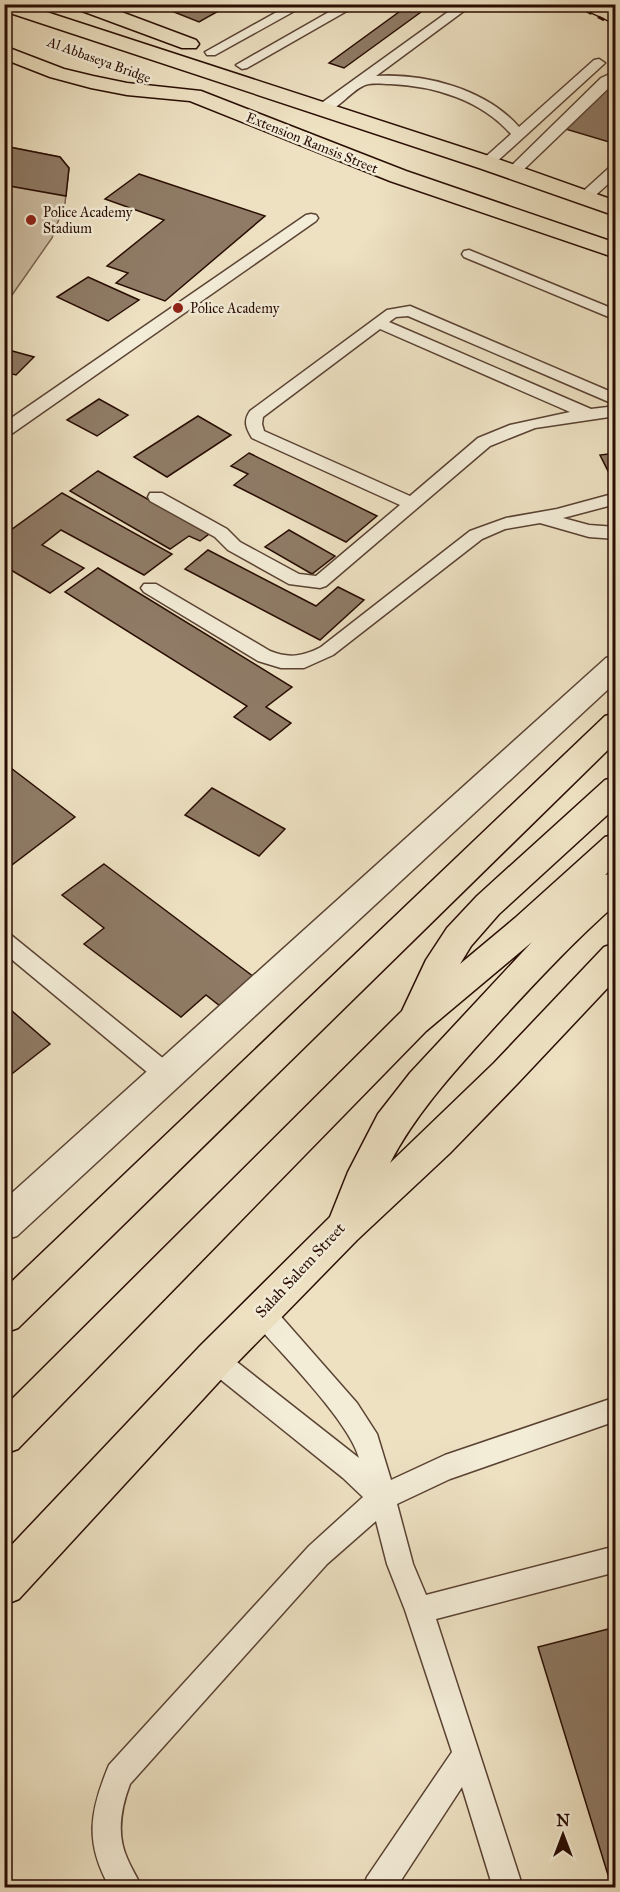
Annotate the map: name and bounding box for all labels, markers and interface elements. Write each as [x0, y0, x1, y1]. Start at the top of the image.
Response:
street label: Al Abbaseya Bridge [44, 33, 153, 87]
street label: Extension Ramsis Street [244, 109, 380, 177]
place label: Police Academy Stadium [43, 204, 133, 237]
marker: Police Academy Stadium [24, 213, 38, 227]
place label: Police Academy [190, 300, 280, 317]
marker: Police Academy [171, 301, 185, 315]
street label: Salah Salem Street [251, 1218, 349, 1321]
north arrow [533, 1805, 593, 1865]
text: N [556, 1811, 570, 1830]

